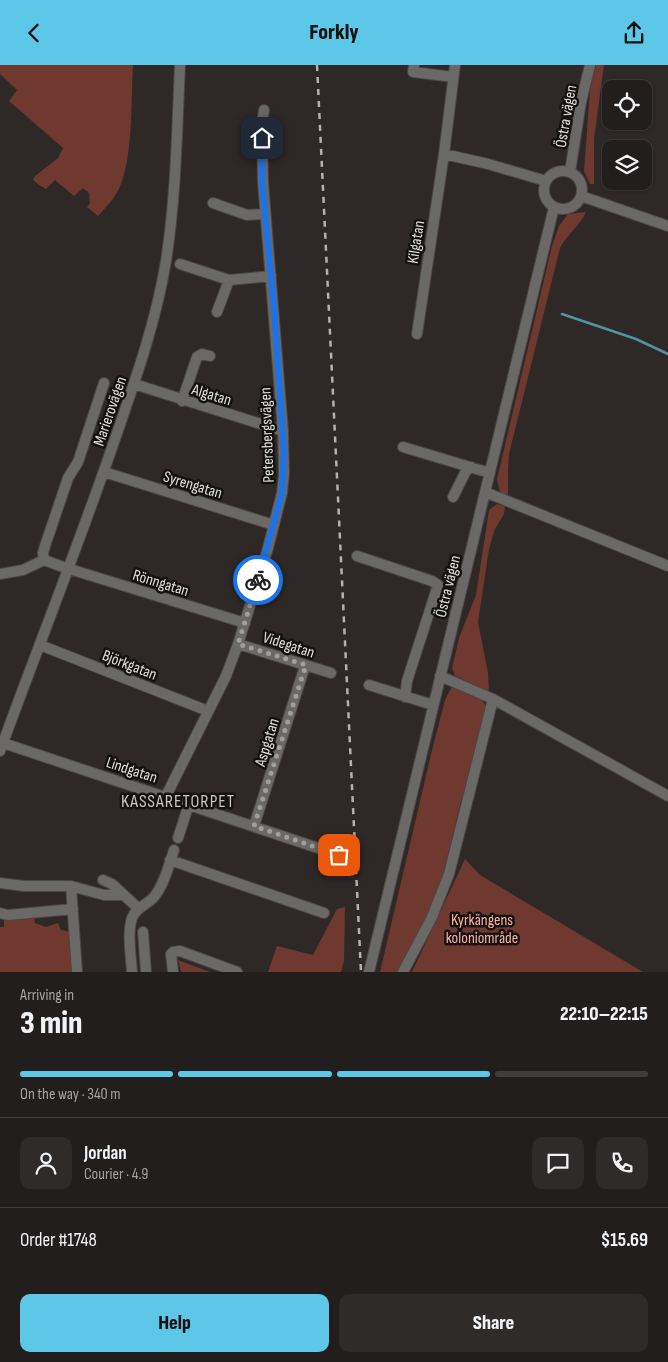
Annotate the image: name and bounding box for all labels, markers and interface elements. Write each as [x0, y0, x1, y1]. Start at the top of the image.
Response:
icon: back [20, 19, 48, 47]
text: Forkly [309, 19, 359, 46]
icon: share [620, 19, 648, 47]
map controls [602, 80, 652, 190]
button: locate [602, 80, 652, 130]
street label: Östra vägen [552, 83, 581, 149]
pin [241, 117, 283, 159]
icon: home [248, 124, 276, 152]
button: layers [602, 140, 652, 190]
street label: Kilgatan [404, 219, 429, 265]
street label: Marierovägen [90, 374, 131, 449]
street label: Algatan [189, 380, 234, 410]
street label: Petersbergsvägen [256, 387, 279, 483]
street label: Syrengatan [161, 467, 224, 503]
street label: Östra vägen [432, 553, 465, 619]
courier [233, 555, 283, 605]
street label: Rönngatan [130, 566, 191, 601]
icon: bike [244, 566, 272, 594]
street label: Videgatan [260, 628, 317, 663]
street label: Björkgatan [99, 646, 160, 685]
street label: Aspgatan [251, 716, 284, 770]
street label: Lindgatan [104, 753, 159, 788]
district label: KASSARETORPET [121, 791, 235, 812]
pin [318, 834, 360, 876]
icon: bag [325, 841, 353, 869]
park label: Kyrkängens koloniområde [446, 911, 518, 948]
text: Arriving in [20, 986, 74, 1005]
text: 22:10–22:15 [560, 1003, 648, 1026]
text: 3 min [20, 1004, 82, 1043]
text: On the way · 340 m [20, 1085, 121, 1104]
button: person [20, 1137, 72, 1189]
button: chat [532, 1137, 584, 1189]
button: phone [596, 1137, 648, 1189]
text: Jordan [84, 1142, 127, 1165]
text: Courier · 4.9 [84, 1165, 148, 1184]
text: Order #1748 [20, 1229, 97, 1252]
text: $15.69 [601, 1229, 648, 1252]
button: Help [20, 1294, 329, 1352]
button: Share [339, 1294, 648, 1352]

